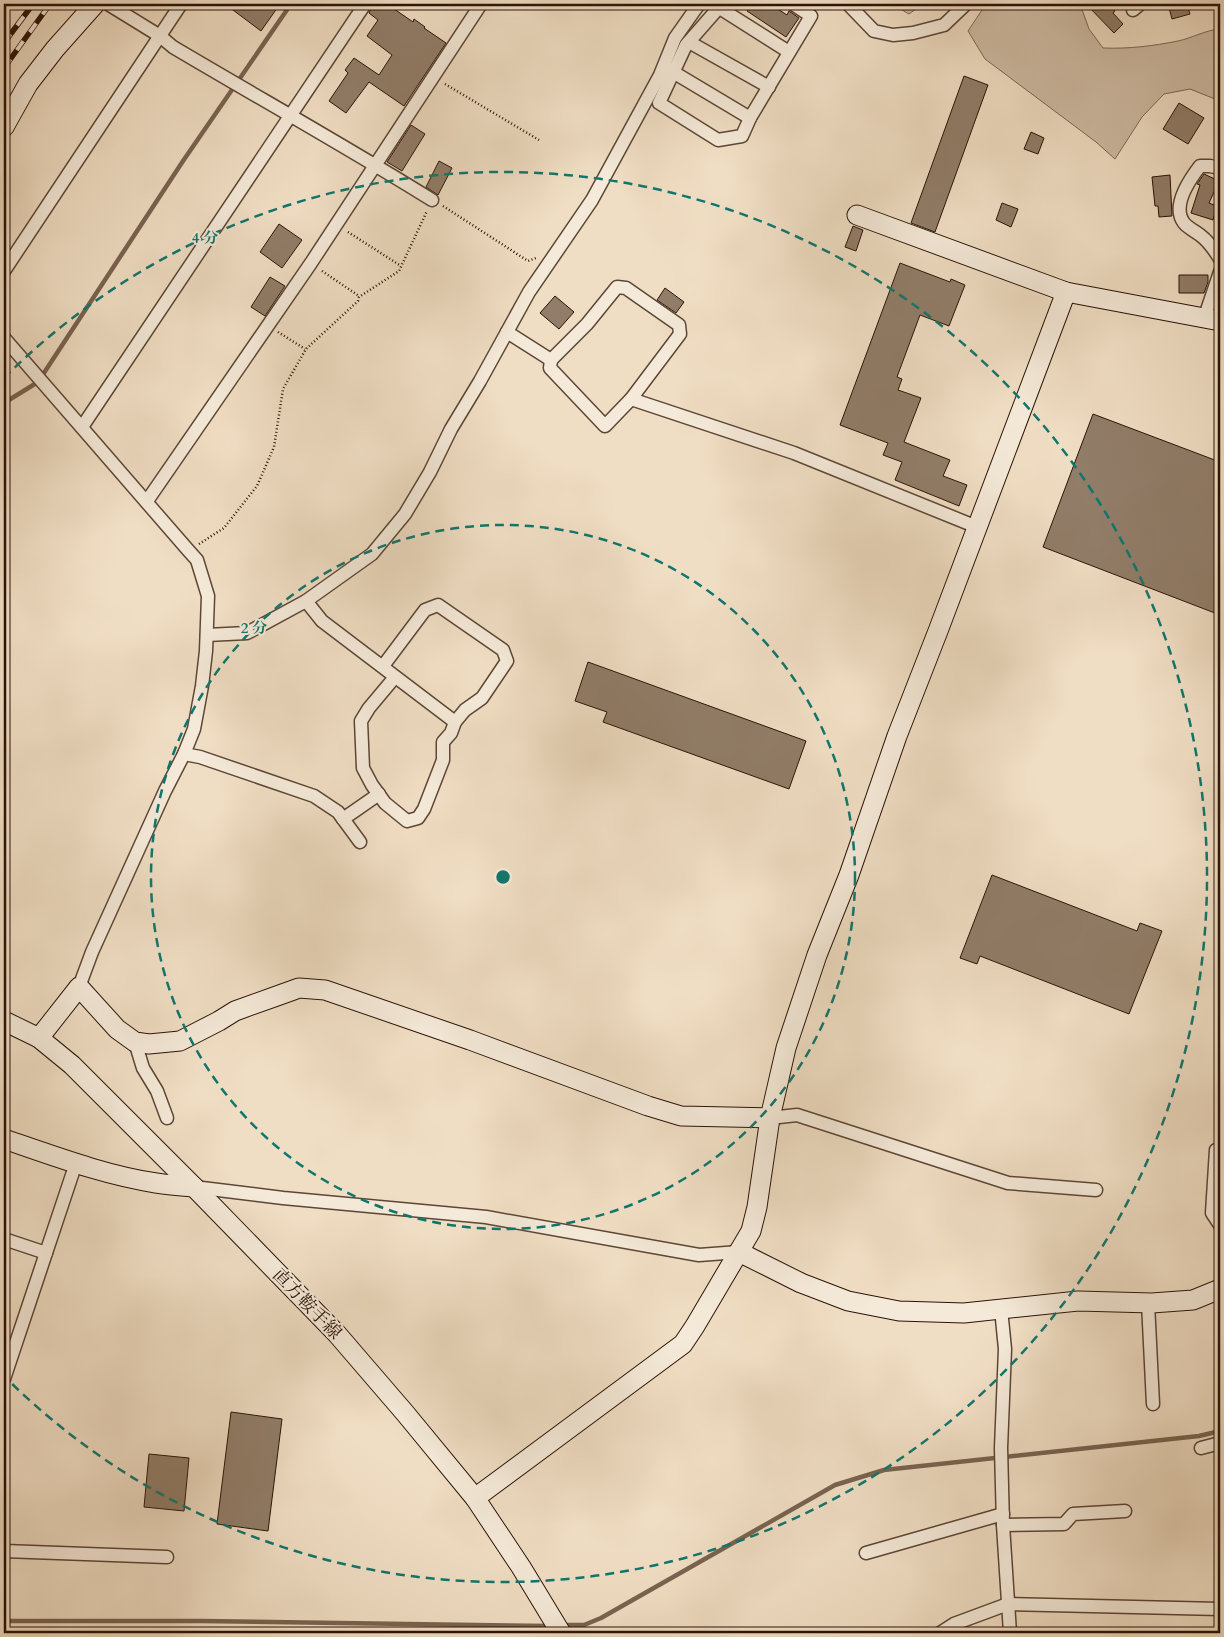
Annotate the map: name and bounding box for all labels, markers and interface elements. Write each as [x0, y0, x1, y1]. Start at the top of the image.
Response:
text: 4 分 [192, 228, 218, 248]
text: 2 分 [241, 618, 267, 638]
centre of rings [494, 868, 512, 886]
street label: 直方鞍手線 [267, 1263, 347, 1345]

